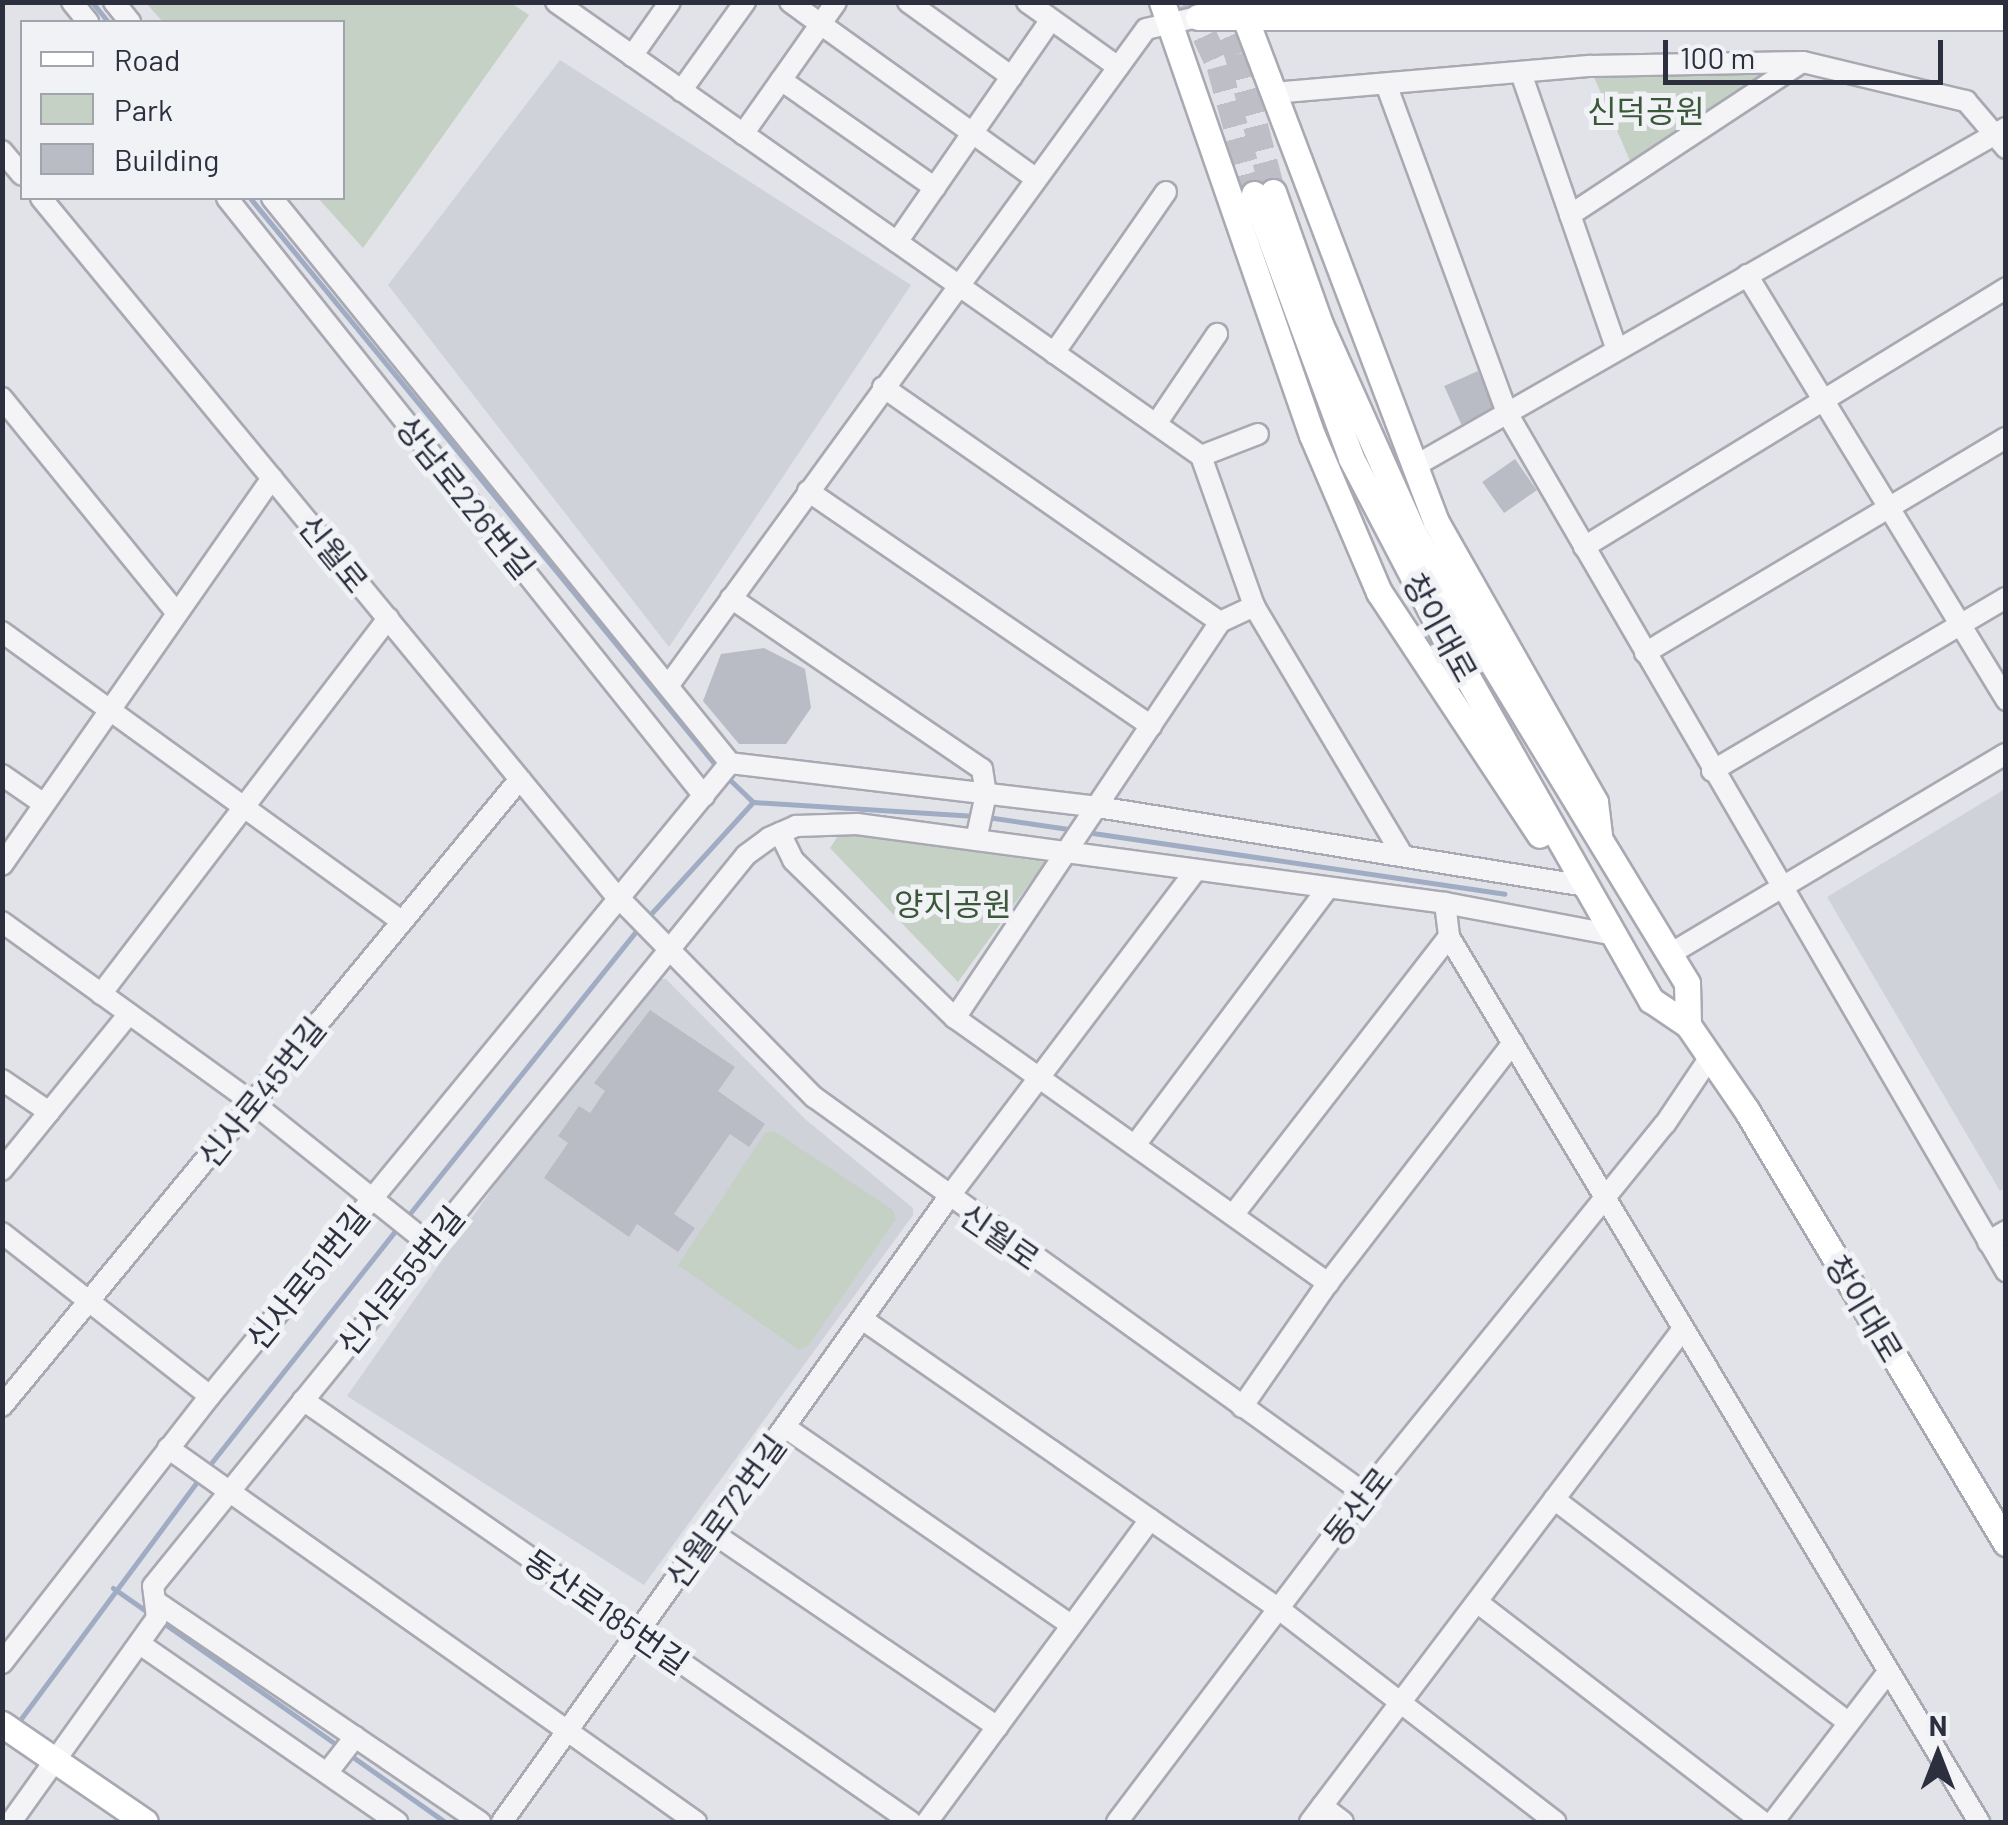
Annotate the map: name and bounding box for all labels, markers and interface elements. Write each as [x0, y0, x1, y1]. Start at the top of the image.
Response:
legend [20, 20, 345, 200]
scale bar [1668, 20, 1948, 82]
text: 100 m [1680, 39, 1755, 75]
text: Road [114, 41, 180, 77]
text: Park [114, 91, 173, 127]
park label: 신덕공원 [1587, 91, 1705, 129]
text: Building [114, 141, 219, 177]
street label: 상남로226번길 [389, 408, 543, 586]
street label: 신월로 [291, 507, 377, 599]
street label: 창이대로 [1396, 566, 1486, 688]
park label: 양지공원 [894, 884, 1012, 922]
street label: 신사로45번길 [189, 1009, 333, 1175]
street label: 신월로 [953, 1195, 1047, 1277]
street label: 신사로51번길 [237, 1197, 377, 1357]
street label: 신사로55번길 [328, 1198, 472, 1362]
street label: 창이대로 [1818, 1248, 1912, 1368]
street label: 신월로72번길 [657, 1427, 793, 1595]
street label: 동산로 [1315, 1459, 1399, 1553]
street label: 동산로185번길 [518, 1540, 696, 1682]
north arrow [1888, 1705, 1988, 1805]
text: N [1929, 1708, 1947, 1742]

